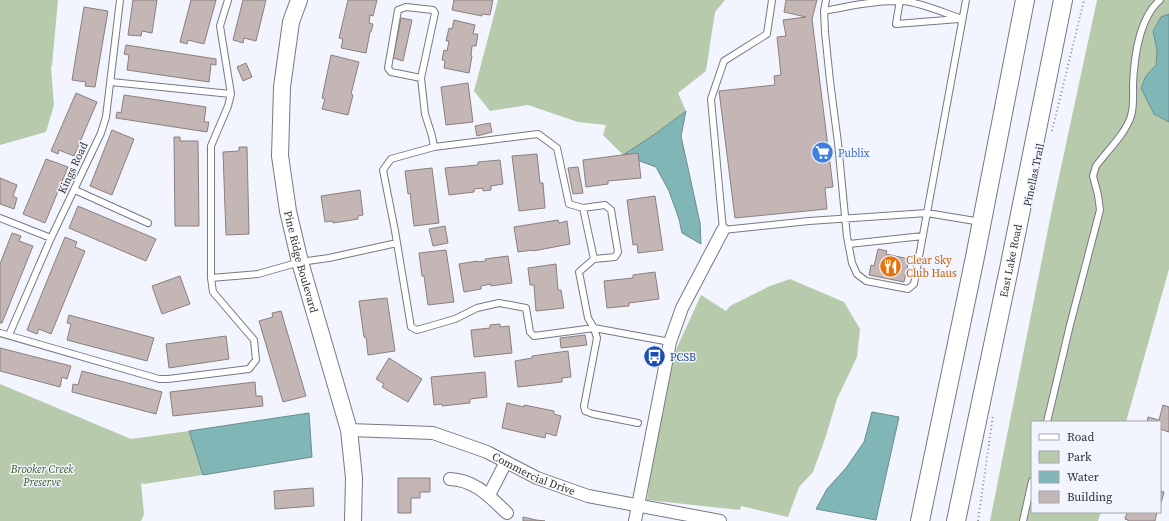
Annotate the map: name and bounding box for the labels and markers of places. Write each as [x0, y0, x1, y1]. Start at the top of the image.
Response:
supermarket icon: Publix [810, 140, 836, 166]
place label: Publix [838, 146, 870, 161]
restaurant icon: Clear Sky Club Haus [878, 253, 904, 279]
place label: Clear Sky Club Haus [906, 253, 957, 281]
bus stop icon: PCSB [642, 344, 668, 370]
place label: PCSB [670, 350, 696, 365]

